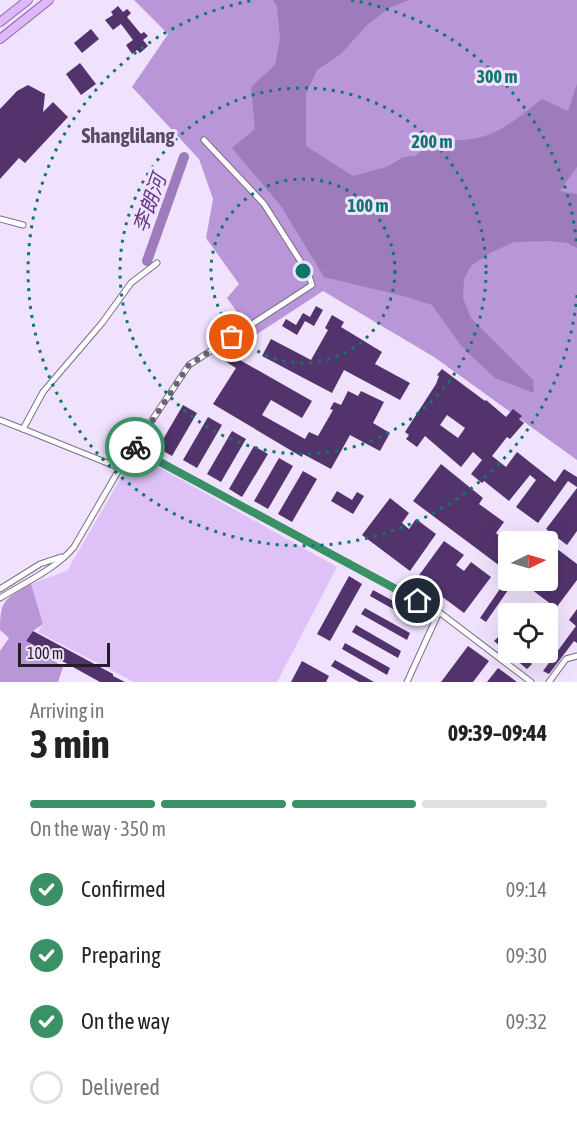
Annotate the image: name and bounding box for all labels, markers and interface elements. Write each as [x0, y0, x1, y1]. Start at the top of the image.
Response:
text: 300 m [477, 66, 517, 87]
district label: Shanglilang [82, 123, 175, 147]
text: 200 m [412, 131, 452, 152]
water label: 李朗河 [128, 167, 171, 235]
text: 100 m [348, 195, 388, 216]
centre of rings [293, 261, 313, 281]
pin [206, 311, 257, 362]
icon: bag [215, 320, 248, 353]
courier [105, 417, 165, 477]
icon: bike [119, 431, 152, 464]
north arrow [498, 531, 558, 591]
map controls [498, 531, 558, 663]
pin [392, 575, 443, 626]
icon: home [401, 584, 434, 617]
button: locate [498, 603, 558, 663]
scale bar [18, 640, 110, 668]
text: 100 m [27, 644, 63, 662]
text: Arriving in [30, 699, 104, 722]
text: 09:39–09:44 [448, 720, 547, 746]
text: 3 min [30, 722, 110, 766]
text: On the way · 350 m [30, 817, 166, 840]
icon: check [30, 873, 63, 906]
text: Confirmed [81, 876, 166, 902]
text: 09:14 [506, 878, 547, 901]
icon: check [30, 939, 63, 972]
text: Preparing [81, 942, 161, 968]
text: 09:30 [506, 944, 547, 967]
icon: check [30, 1005, 63, 1038]
text: On the way [81, 1008, 170, 1034]
text: 09:32 [506, 1010, 547, 1033]
text: Delivered [81, 1074, 160, 1100]

